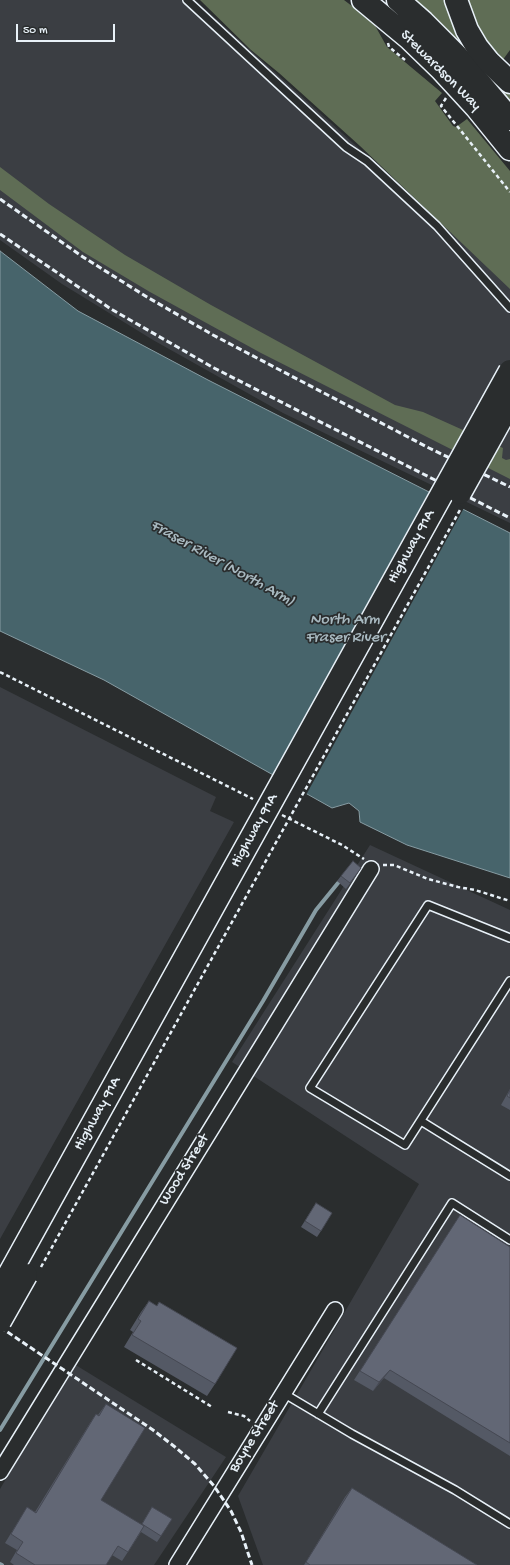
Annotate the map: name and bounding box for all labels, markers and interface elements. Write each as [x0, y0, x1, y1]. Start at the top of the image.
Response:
scale bar [18, 16, 117, 42]
text: 50 m [23, 24, 48, 38]
street label: Stewardson Way [396, 27, 484, 115]
street label: Highway 91A [384, 507, 440, 587]
water label: Fraser River (North Arm) [147, 516, 297, 612]
water label: North Arm Fraser River [305, 611, 385, 649]
street label: Highway 91A [227, 791, 283, 871]
street label: Highway 91A [70, 1074, 126, 1154]
street label: Wood Street [156, 1131, 214, 1209]
street label: Boyne Street [226, 1398, 284, 1476]

